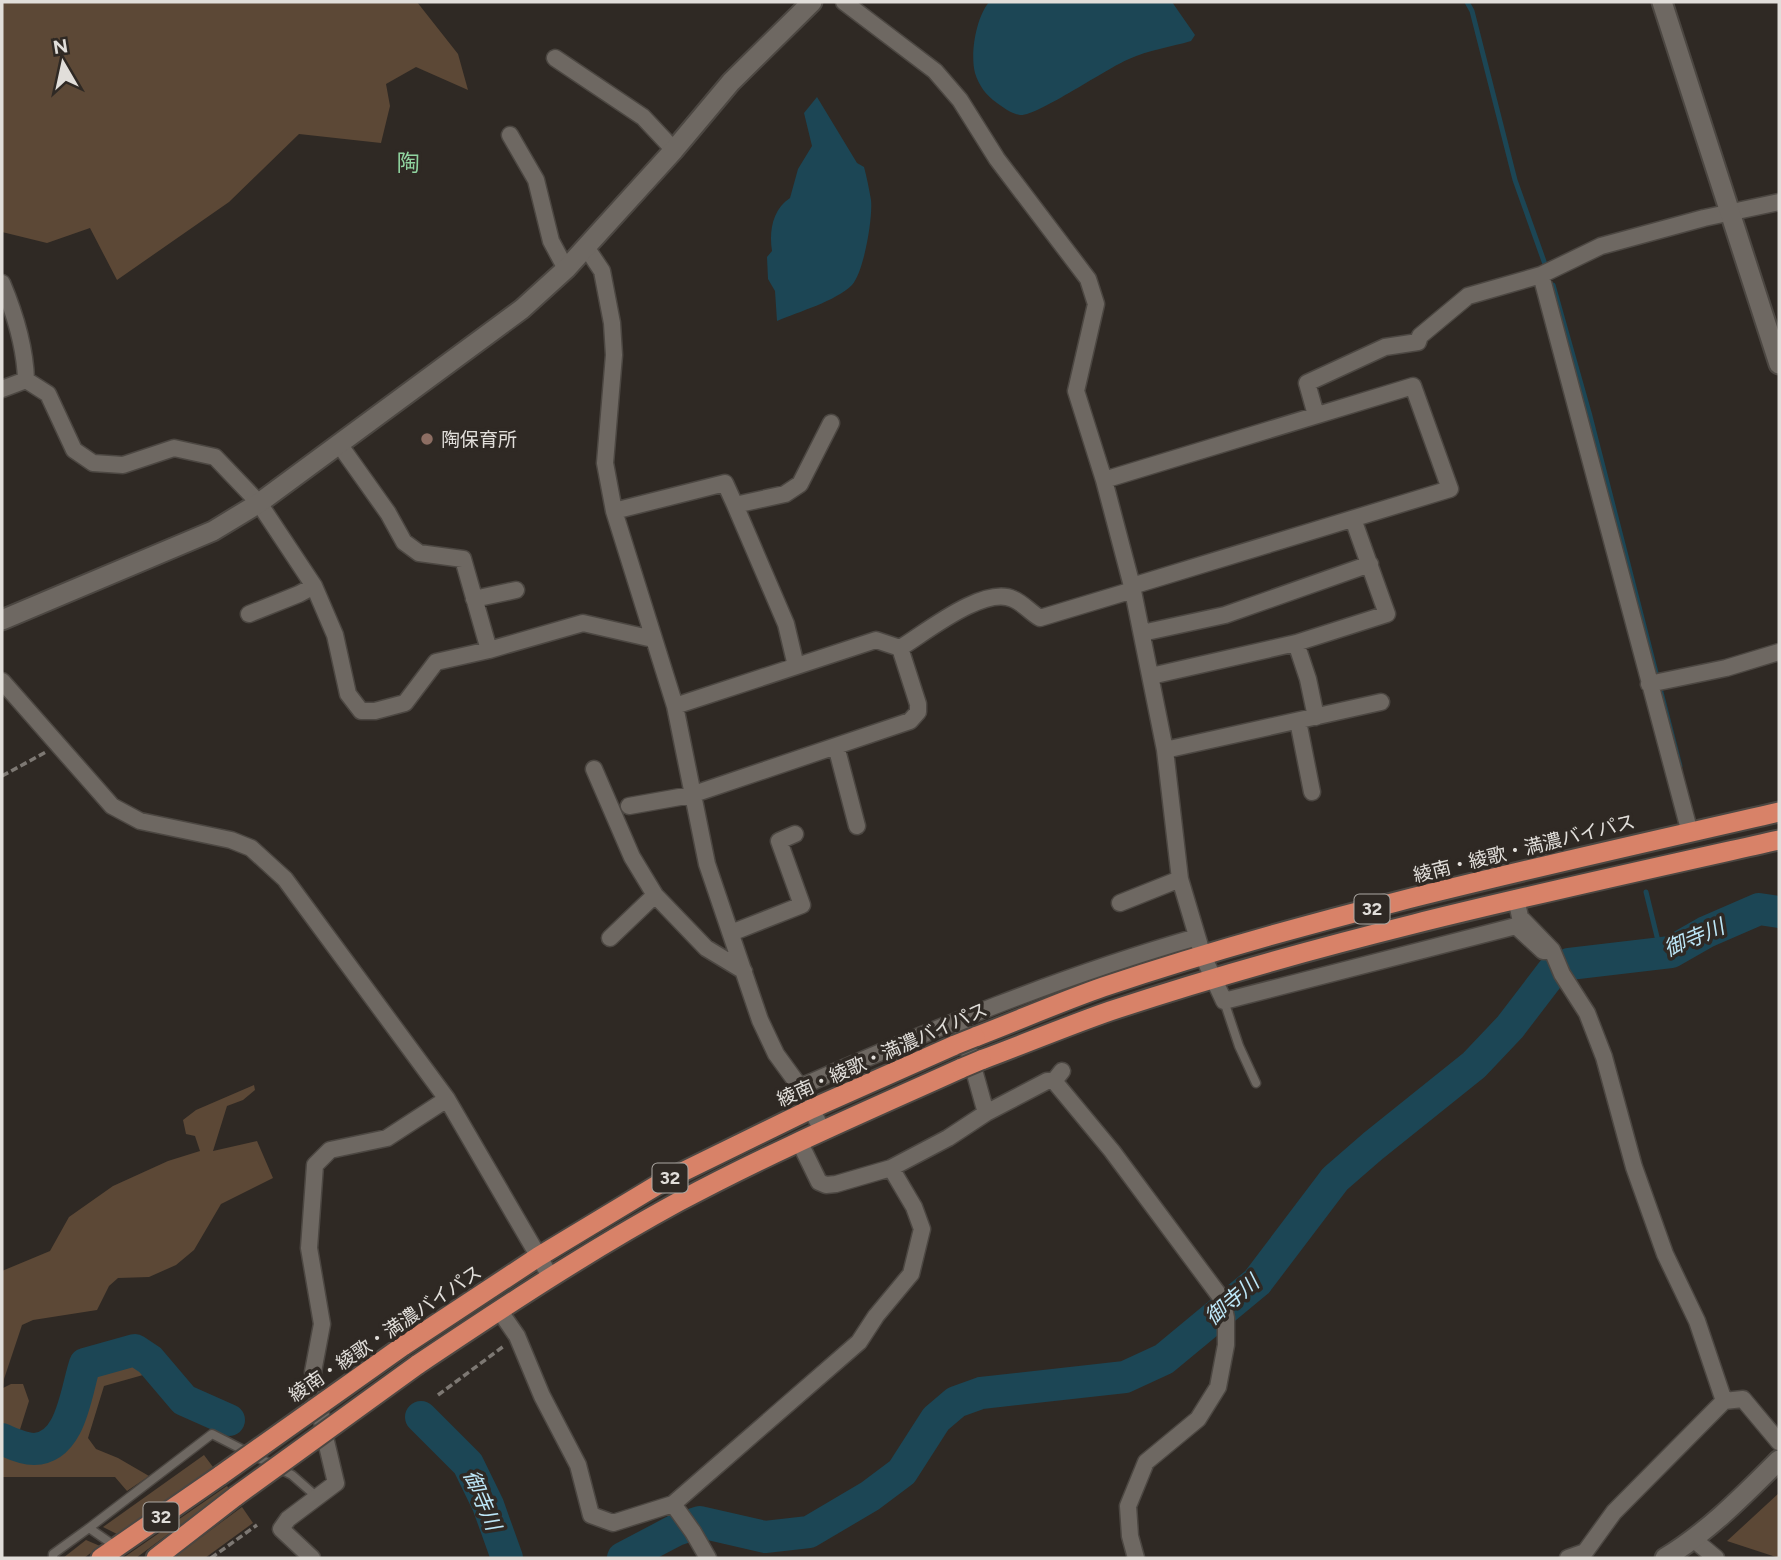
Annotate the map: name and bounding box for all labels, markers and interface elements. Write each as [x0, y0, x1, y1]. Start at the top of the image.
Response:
north arrow [28, 28, 98, 98]
text: N [51, 34, 69, 59]
district label: 陶 [397, 149, 420, 177]
place label: 陶保育所 [441, 428, 517, 451]
marker: 陶保育所 [419, 431, 435, 447]
street label: 綾南・綾歌・満濃バイパス [1411, 810, 1637, 887]
road number: 32 [1354, 894, 1390, 924]
water label: 御寺川 [1660, 913, 1730, 961]
street label: 綾南・綾歌・満濃バイパス [774, 998, 991, 1111]
road number: 32 [652, 1163, 688, 1192]
street label: 綾南・綾歌・満濃バイパス [284, 1260, 486, 1407]
water label: 御寺川 [1200, 1268, 1265, 1330]
water label: 御寺川 [459, 1466, 507, 1536]
road number: 32 [144, 1502, 178, 1532]

